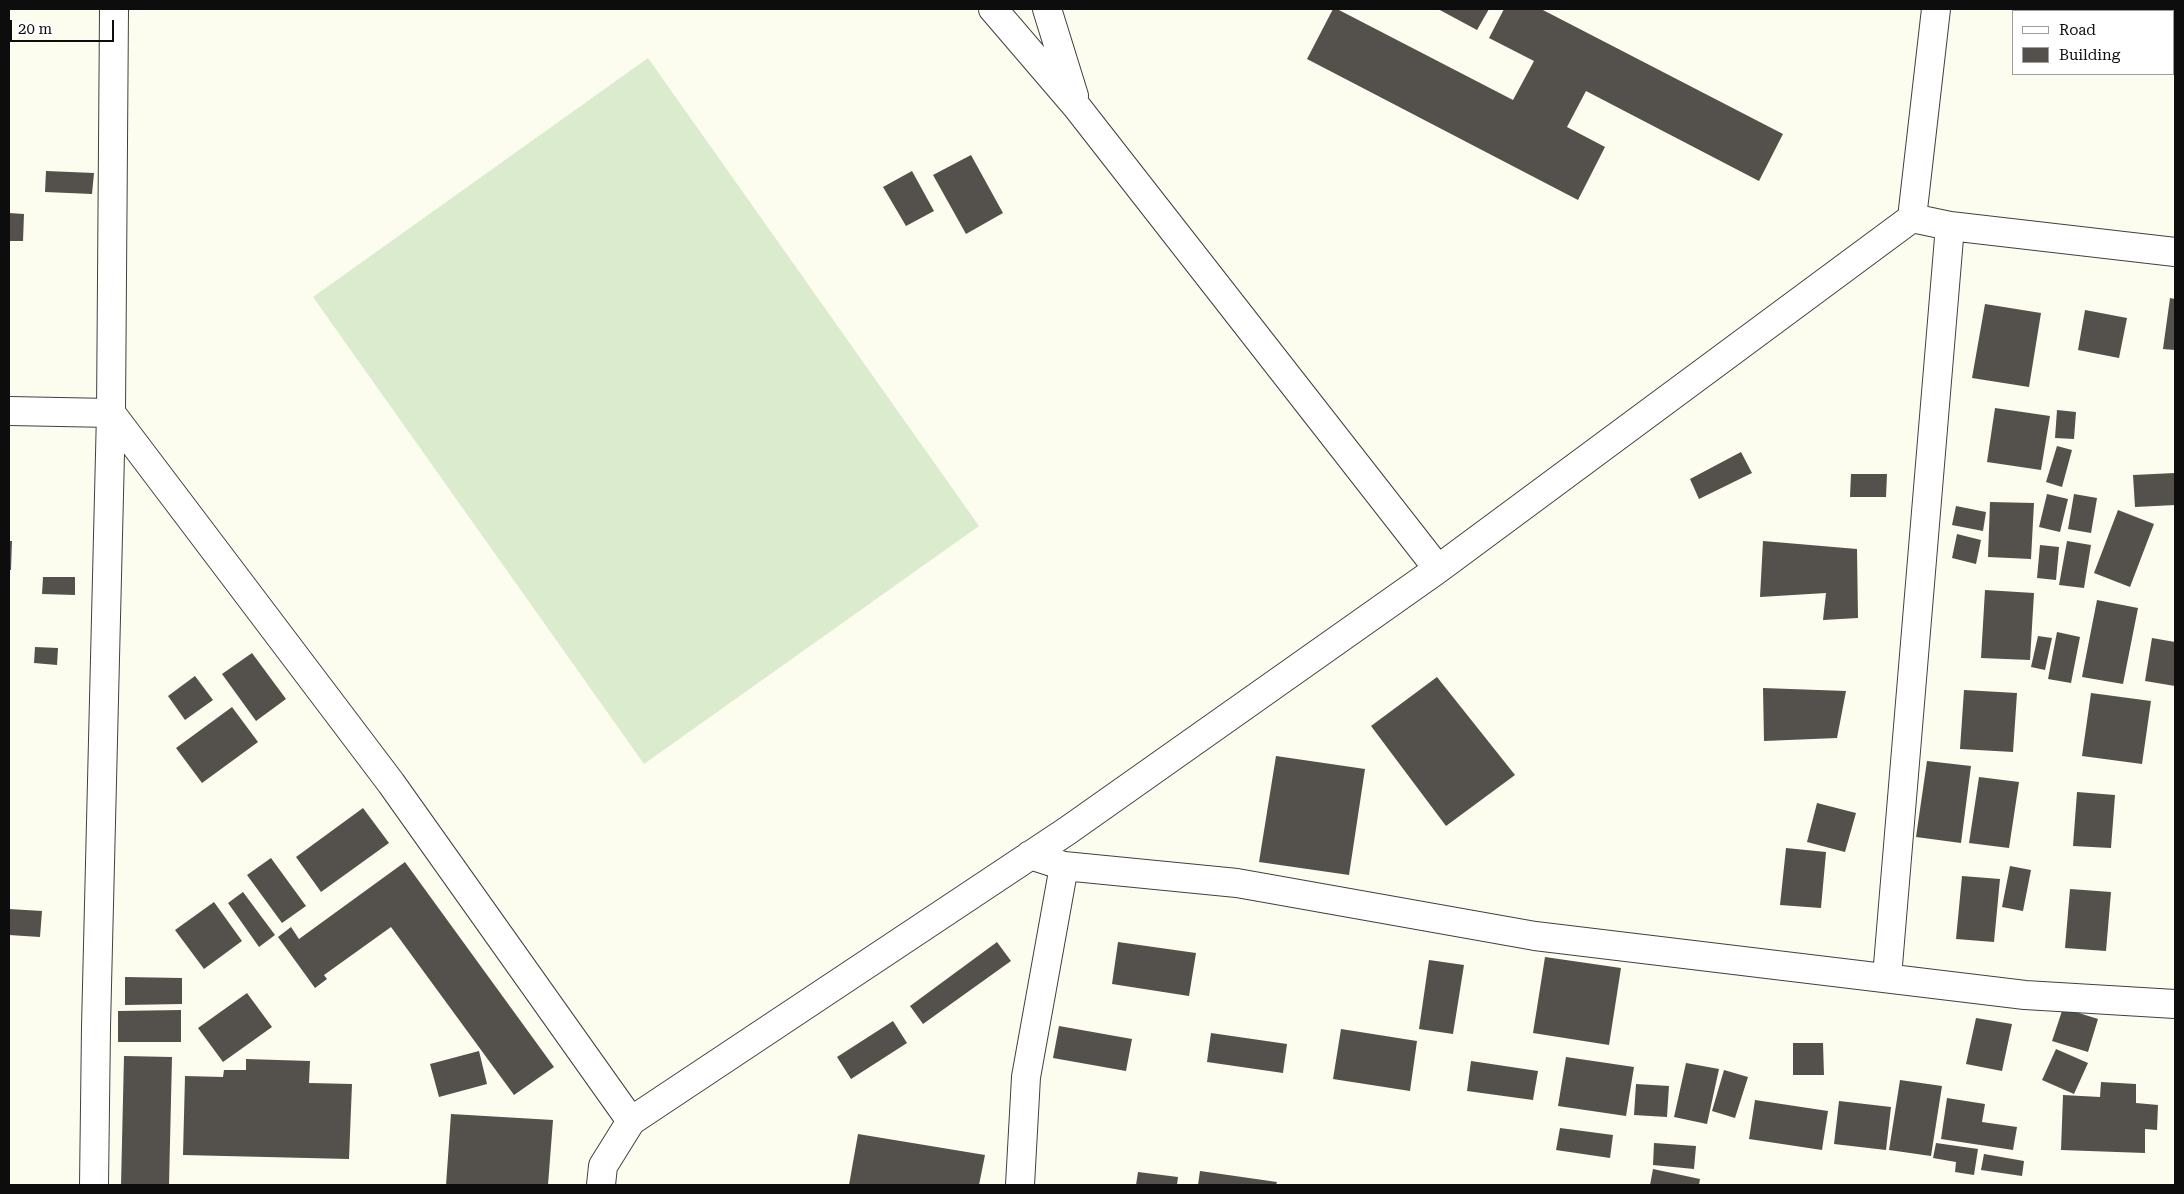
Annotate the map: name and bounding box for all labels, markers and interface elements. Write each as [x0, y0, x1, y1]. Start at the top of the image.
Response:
scale bar [12, 10, 116, 42]
legend [2012, 10, 2174, 75]
text: 20 m [18, 20, 52, 38]
text: Road [2059, 21, 2096, 39]
text: Building [2059, 46, 2120, 64]

